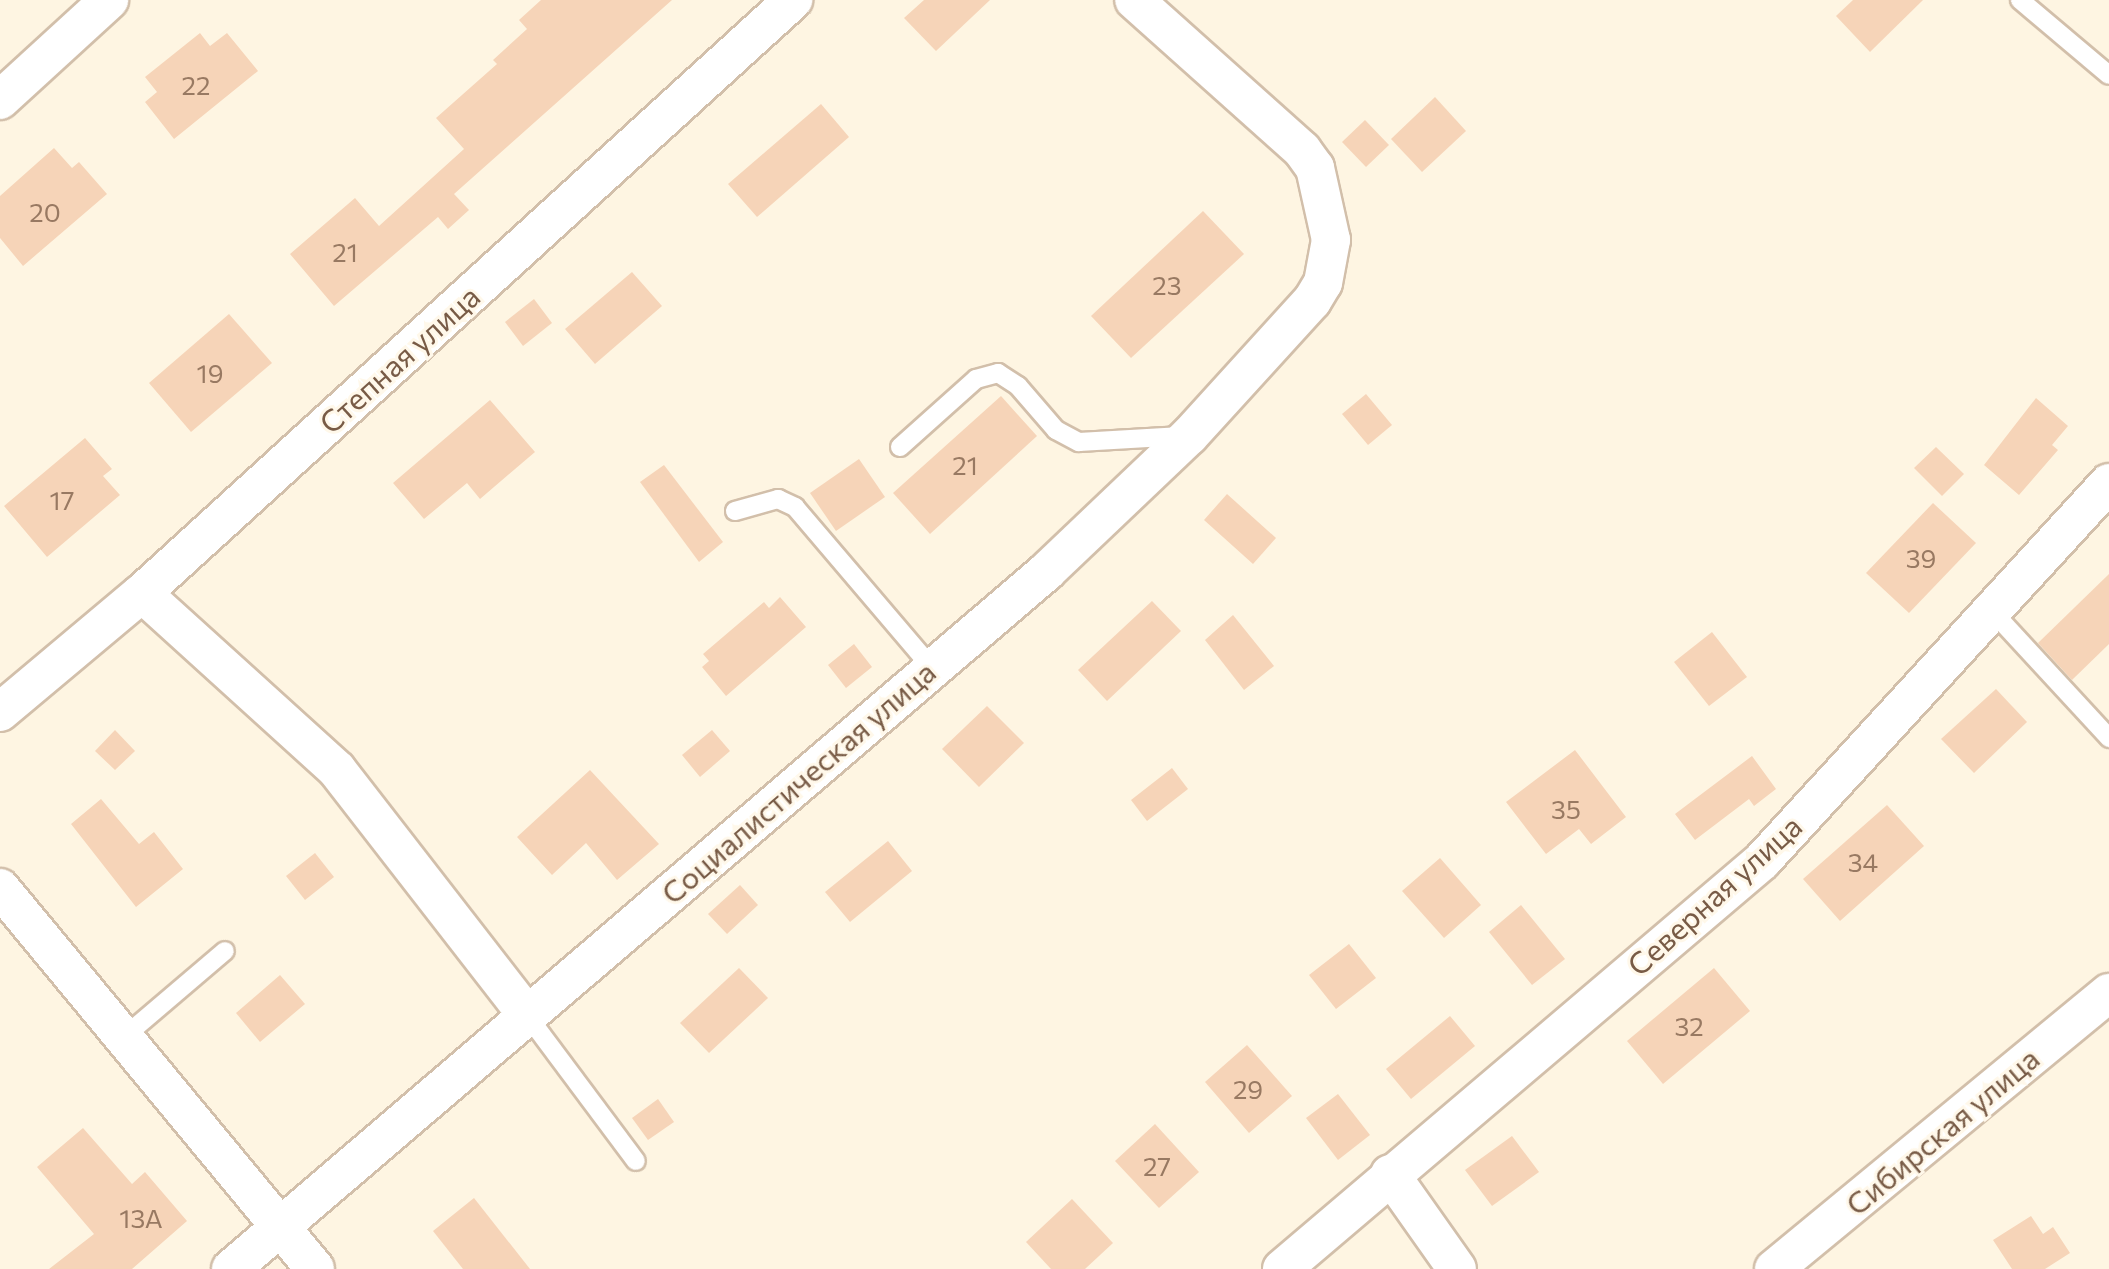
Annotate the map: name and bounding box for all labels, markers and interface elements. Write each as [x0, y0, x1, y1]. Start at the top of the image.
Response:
house number: 22 [182, 69, 210, 101]
house number: 20 [29, 196, 61, 228]
house number: 21 [332, 236, 358, 268]
house number: 23 [1152, 269, 1182, 301]
street label: Степная улица [311, 278, 487, 440]
house number: 19 [197, 357, 223, 389]
house number: 21 [952, 449, 978, 481]
house number: 17 [50, 484, 74, 516]
house number: 39 [1906, 542, 1936, 574]
street label: Социалистическая улица [654, 653, 942, 911]
house number: 35 [1551, 793, 1581, 825]
street label: Северная улица [1620, 807, 1808, 983]
house number: 34 [1848, 846, 1878, 878]
house number: 32 [1674, 1010, 1704, 1042]
street label: Сибирская улица [1838, 1040, 2046, 1222]
house number: 29 [1233, 1073, 1263, 1105]
house number: 27 [1143, 1150, 1171, 1182]
house number: 13А [119, 1202, 163, 1234]

